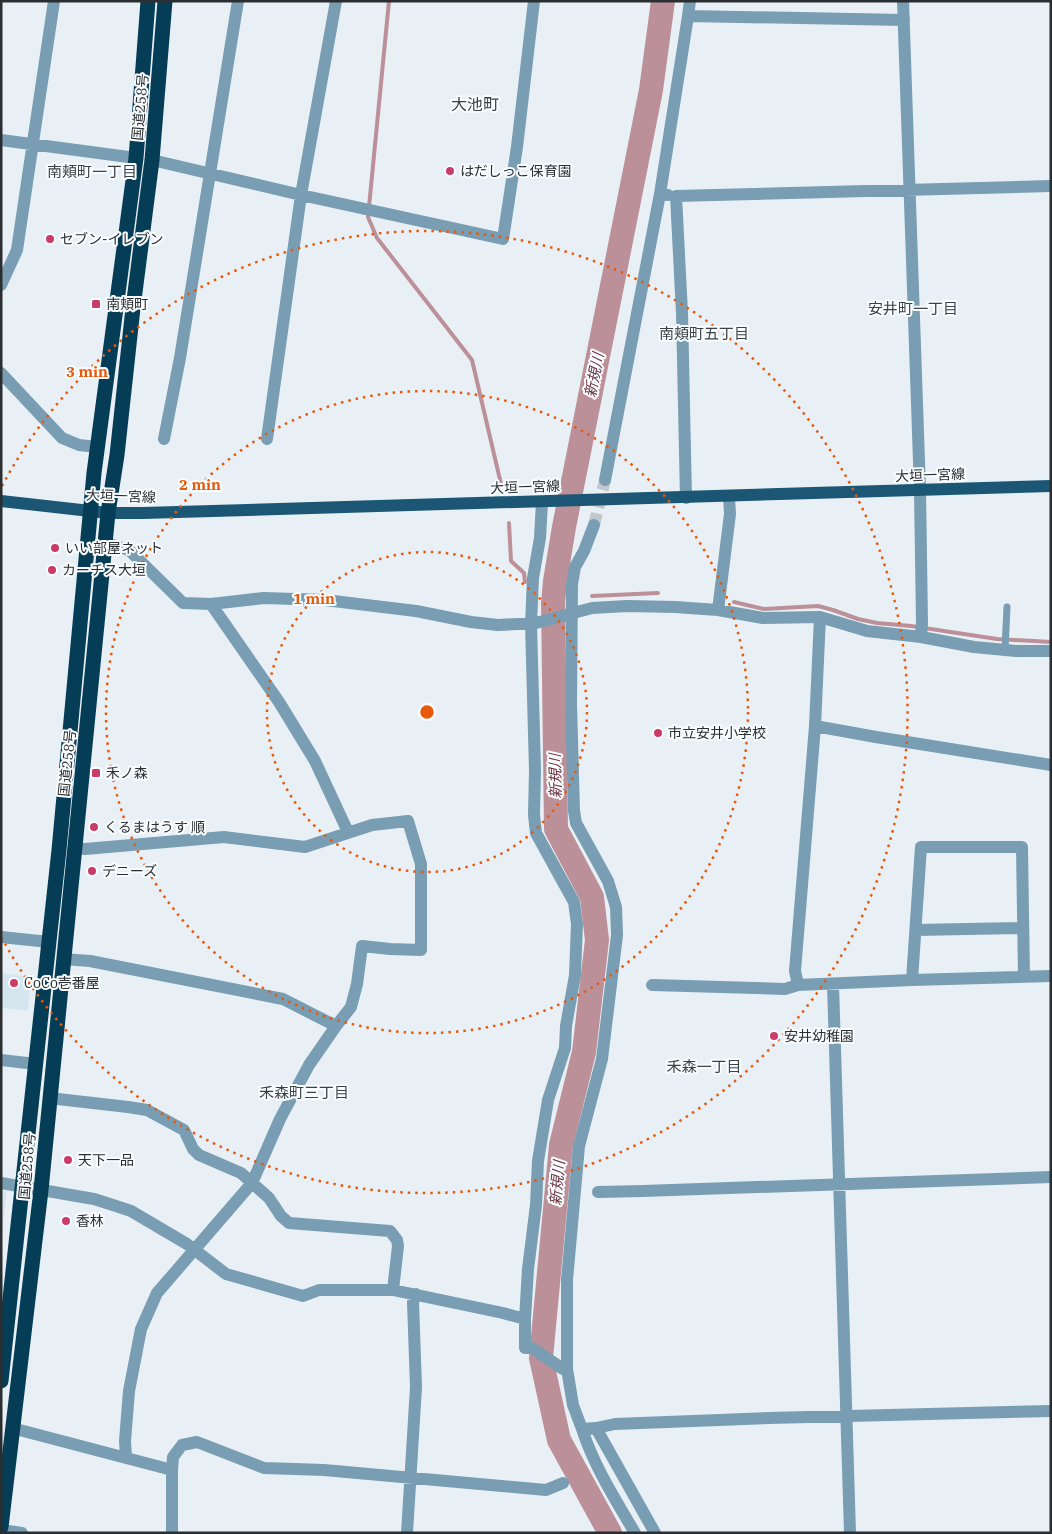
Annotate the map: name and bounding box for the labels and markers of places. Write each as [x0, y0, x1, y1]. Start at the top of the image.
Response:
place label: はだしっこ保育園 [460, 162, 572, 180]
marker: はだしっこ保育園 [444, 165, 456, 177]
place label: セブン-イレブン [60, 230, 164, 248]
marker: セブン-イレブン [44, 233, 56, 245]
place label: 南頬町 [106, 295, 148, 313]
marker: 南頬町 [90, 298, 102, 310]
place label: いい部屋ネット [65, 539, 163, 557]
marker: いい部屋ネット [49, 542, 61, 554]
place label: カーチス大垣 [62, 561, 146, 579]
marker: カーチス大垣 [46, 564, 58, 576]
centre of rings [418, 703, 436, 721]
place label: 市立安井小学校 [668, 724, 766, 742]
marker: 市立安井小学校 [652, 727, 664, 739]
place label: 禾ノ森 [106, 764, 148, 782]
marker: 禾ノ森 [90, 767, 102, 779]
place label: くるまはうす 順 [104, 818, 205, 836]
marker: くるまはうす 順 [88, 821, 100, 833]
place label: デニーズ [102, 862, 157, 880]
marker: デニーズ [86, 865, 98, 877]
place label: CoCo壱番屋 [24, 974, 100, 992]
marker: CoCo壱番屋 [8, 977, 20, 989]
place label: 安井幼稚園 [784, 1027, 854, 1045]
marker: 安井幼稚園 [768, 1030, 780, 1042]
place label: 天下一品 [78, 1151, 134, 1169]
marker: 天下一品 [62, 1154, 74, 1166]
place label: 香林 [76, 1212, 104, 1230]
marker: 香林 [60, 1215, 72, 1227]

